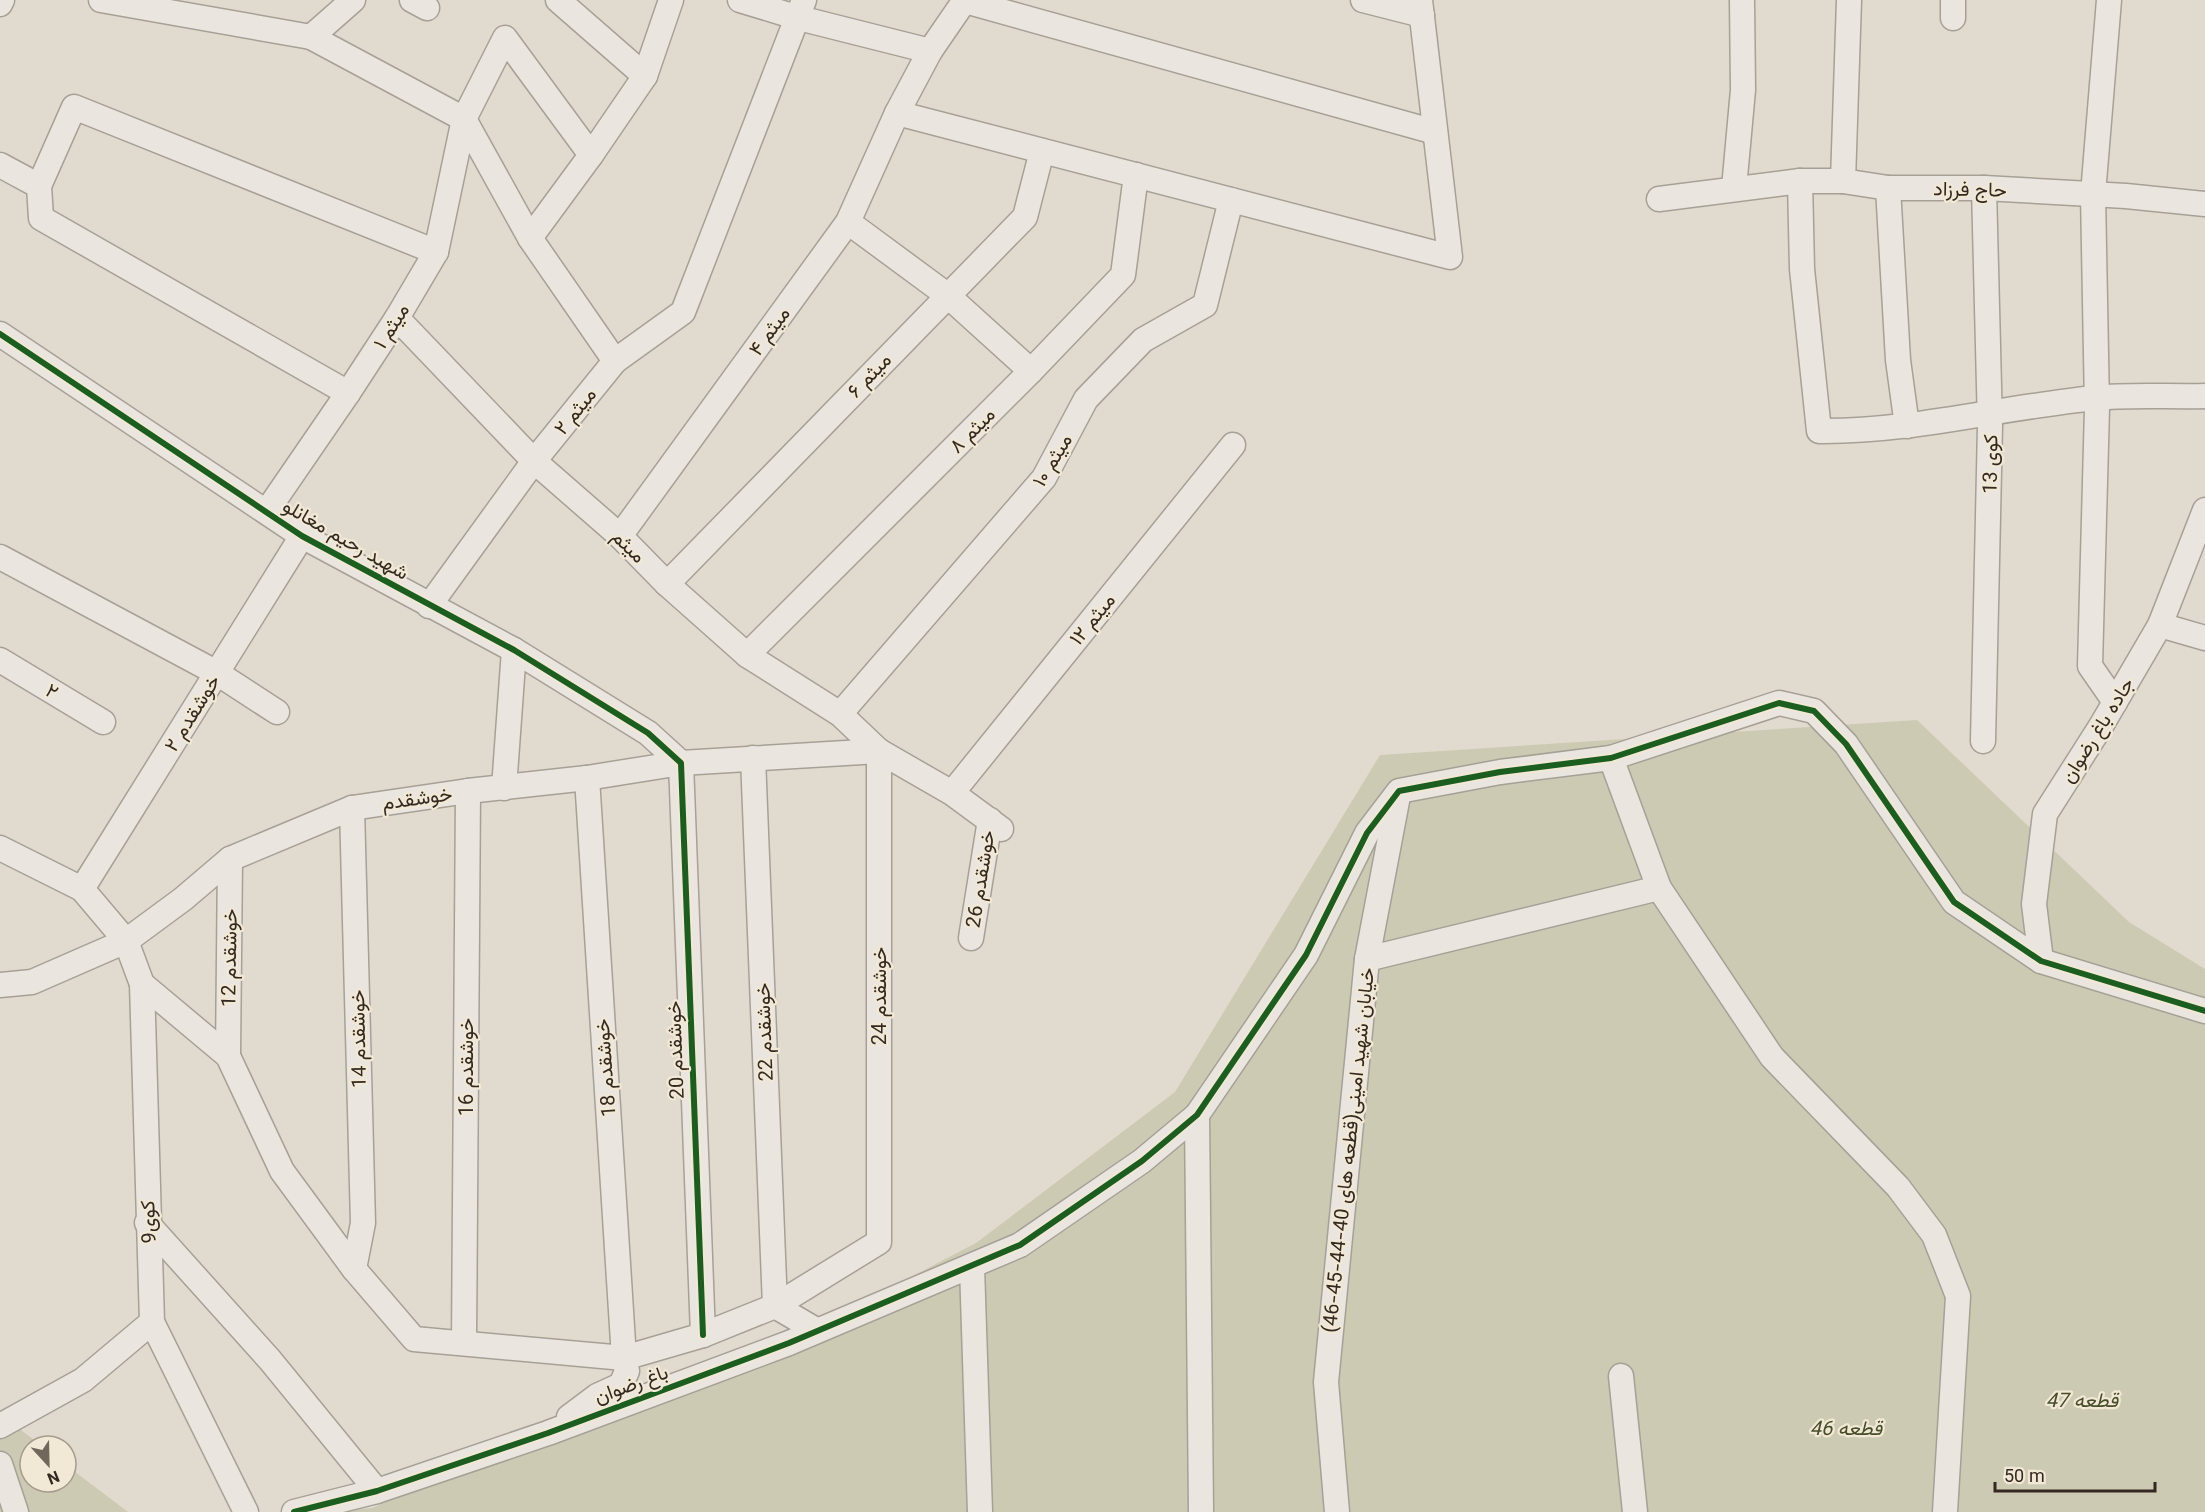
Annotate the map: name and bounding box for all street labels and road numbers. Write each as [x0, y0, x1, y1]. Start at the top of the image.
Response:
street label: حاج فرزاد [1933, 174, 2007, 208]
street label: ۱ میثم [366, 298, 419, 356]
street label: ۴ میثم [742, 301, 800, 364]
street label: ۶ میثم [841, 346, 900, 407]
street label: ۲ میثم [547, 381, 606, 443]
street label: ۸ میثم [943, 401, 1004, 462]
street label: ۱۰ میثم [1025, 428, 1082, 494]
street label: کوی 13 [1975, 434, 2009, 494]
street label: شهید رحیم مغانلو [276, 492, 414, 590]
street label: میثم [603, 523, 652, 572]
street label: ۱۲ میثم [1062, 587, 1125, 653]
street label: ۲ خوشقدم [157, 669, 230, 759]
street label: جاده باغ رضوان [2053, 672, 2144, 790]
street label: ۲ [38, 676, 64, 709]
street label: خوشقدم [380, 779, 454, 821]
street label: خوشقدم 26 [958, 828, 1005, 930]
street label: خوشقدم 12 [214, 909, 248, 1008]
street label: خوشقدم 24 [865, 947, 897, 1045]
street label: خیابان شهید امینی(قطعه های 40-44-45-46) [1315, 966, 1385, 1335]
street label: خوشقدم 22 [748, 982, 784, 1082]
street label: خوشقدم 14 [343, 989, 377, 1088]
street label: خوشقدم 20 [659, 1000, 695, 1100]
street label: خوشقدم 16 [452, 1018, 484, 1116]
street label: خوشقدم 18 [588, 1018, 626, 1118]
street label: کوی9 [133, 1200, 167, 1244]
street label: باغ رضوان [590, 1358, 673, 1414]

